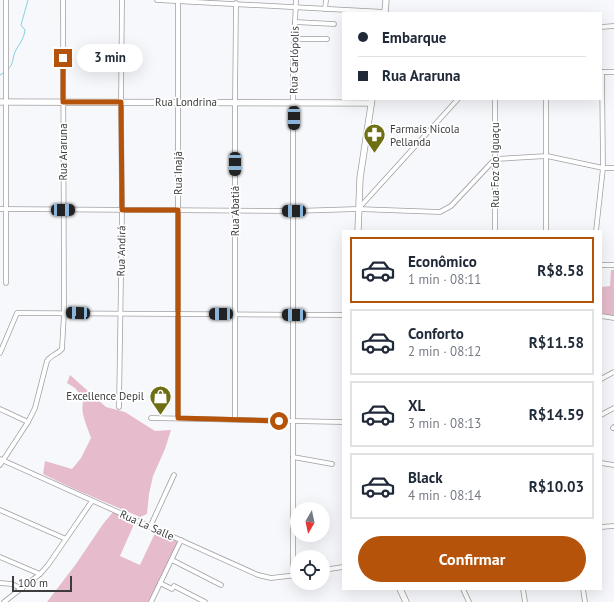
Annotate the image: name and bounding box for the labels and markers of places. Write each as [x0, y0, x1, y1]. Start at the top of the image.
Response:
pharmacy icon: Farmais Nicola Pellanda [361, 122, 387, 155]
place label: Farmais Nicola Pellanda [390, 122, 459, 149]
shop icon: Excellence Depil [147, 383, 173, 416]
place label: Excellence Depil [66, 389, 145, 403]

